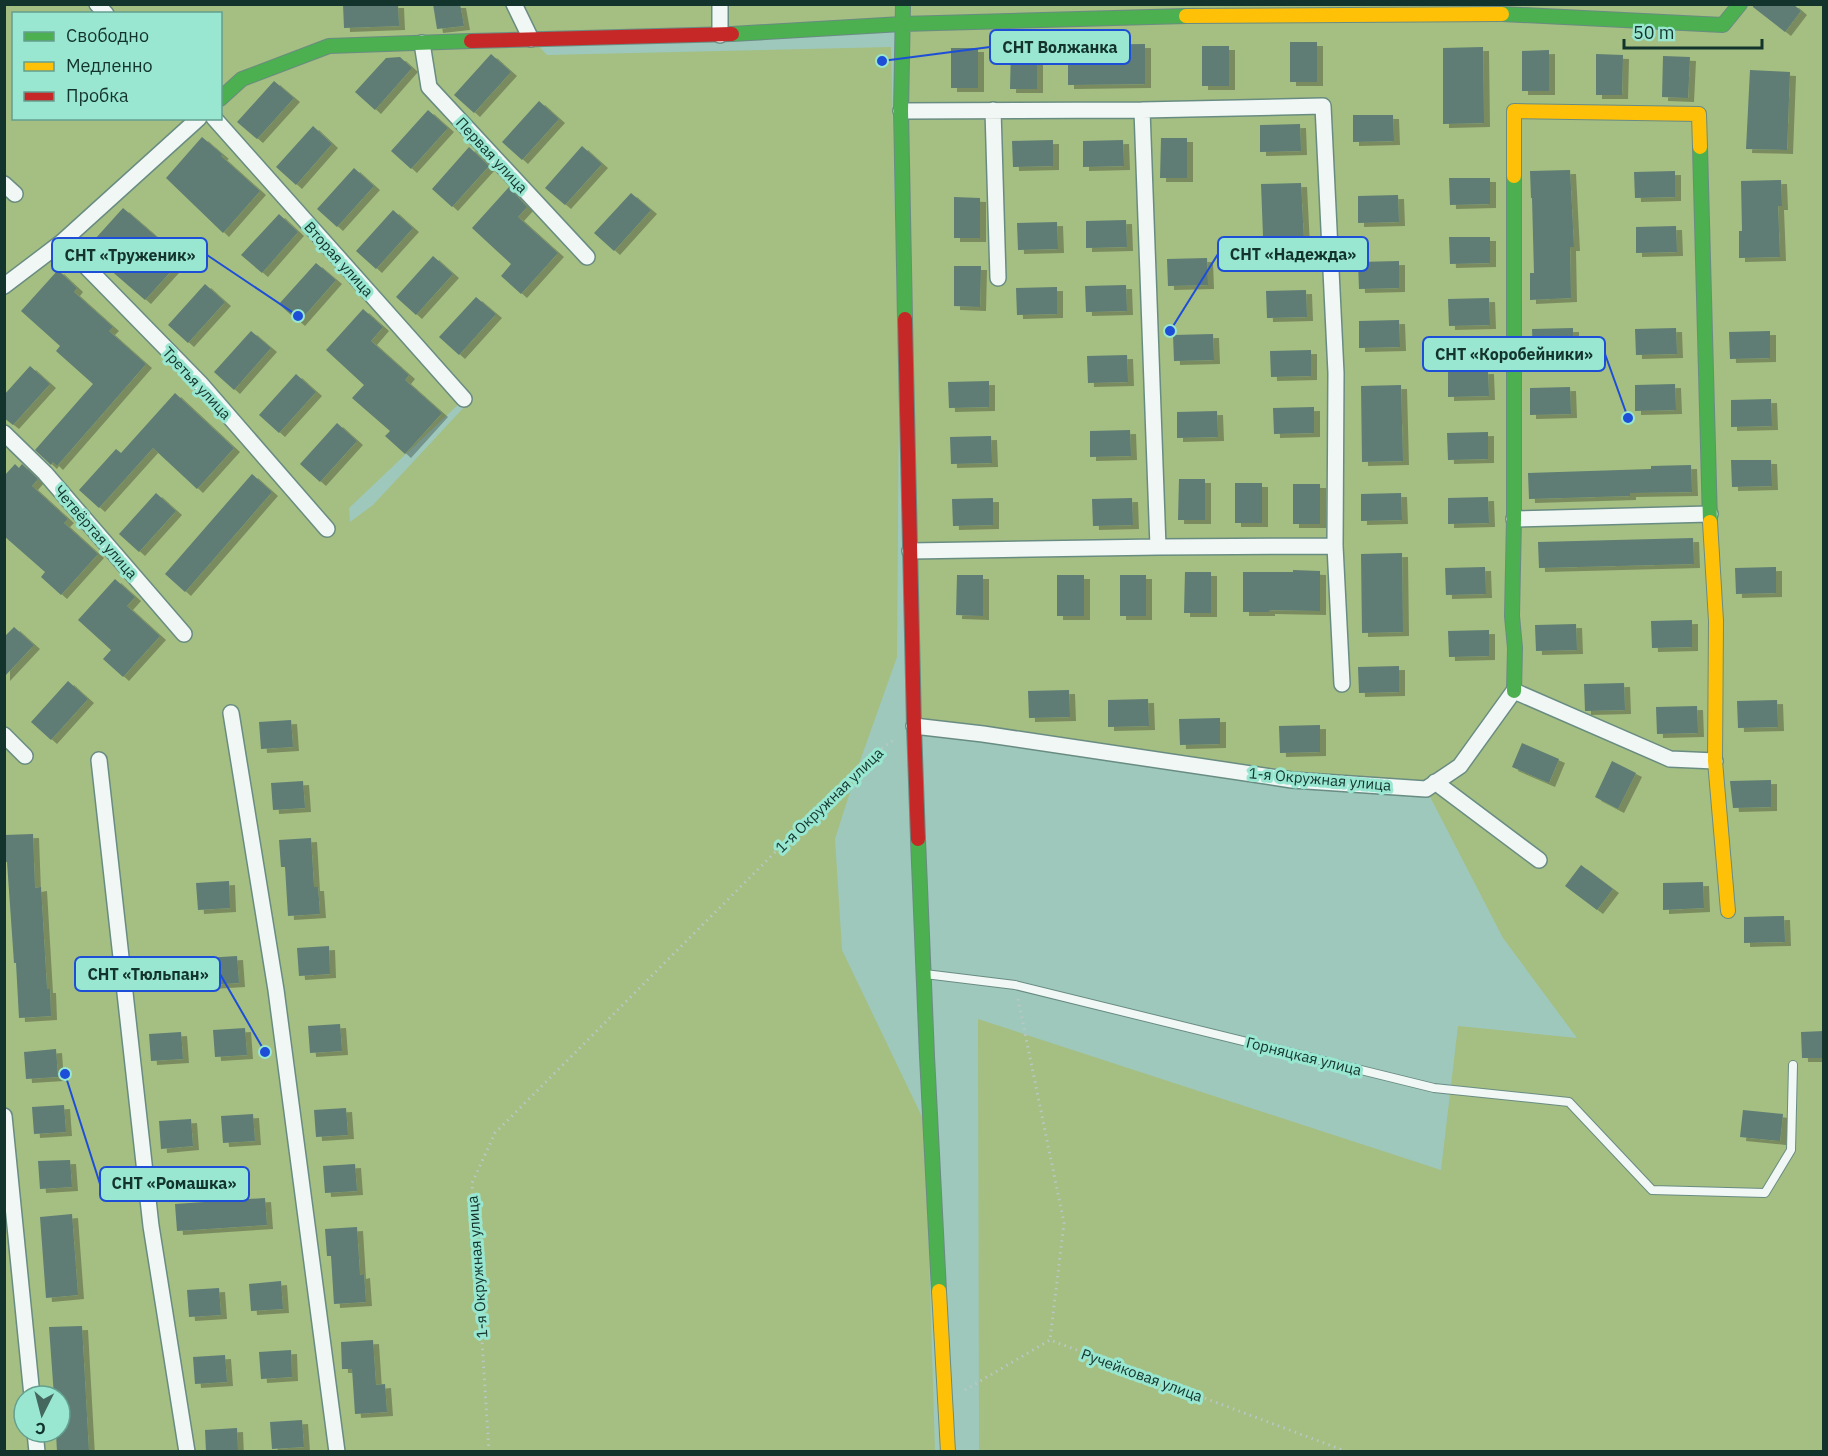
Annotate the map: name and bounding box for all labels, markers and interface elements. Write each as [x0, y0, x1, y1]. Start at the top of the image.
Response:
legend [12, 12, 222, 120]
scale bar [1624, 12, 1762, 50]
text: 50 m [1633, 21, 1675, 44]
text: Свободно [66, 24, 149, 47]
callout: СНТ Волжанка [990, 30, 1130, 64]
text: СНТ Волжанка [1002, 37, 1118, 57]
text: Медленно [66, 54, 153, 77]
text: Пробка [66, 84, 129, 107]
street label: Первая улица [452, 113, 532, 197]
street label: Вторая улица [300, 217, 378, 301]
callout: СНТ «Надежда» [1218, 237, 1368, 271]
callout: СНТ «Труженик» [52, 238, 207, 272]
text: СНТ «Надежда» [1230, 244, 1356, 264]
text: СНТ «Труженик» [65, 245, 195, 265]
callout: СНТ «Коробейники» [1423, 337, 1605, 371]
street label: Третья улица [158, 343, 236, 423]
text: СНТ «Коробейники» [1435, 344, 1593, 364]
street label: Четвёртая улица [50, 481, 142, 583]
street label: 1-я Окружная улица [771, 743, 887, 857]
street label: 1-я Окружная улица [1248, 763, 1392, 795]
callout: СНТ «Тюльпан» [75, 957, 220, 991]
text: СНТ «Тюльпан» [87, 964, 209, 984]
street label: Горняцкая улица [1244, 1032, 1364, 1080]
callout: СНТ «Ромашка» [100, 1167, 249, 1201]
text: СНТ «Ромашка» [112, 1173, 236, 1193]
street label: 1-я Окружная улица [463, 1195, 491, 1339]
street label: Ручейковая улица [1079, 1344, 1205, 1406]
north arrow [12, 1384, 72, 1444]
text: С [34, 1418, 47, 1439]

